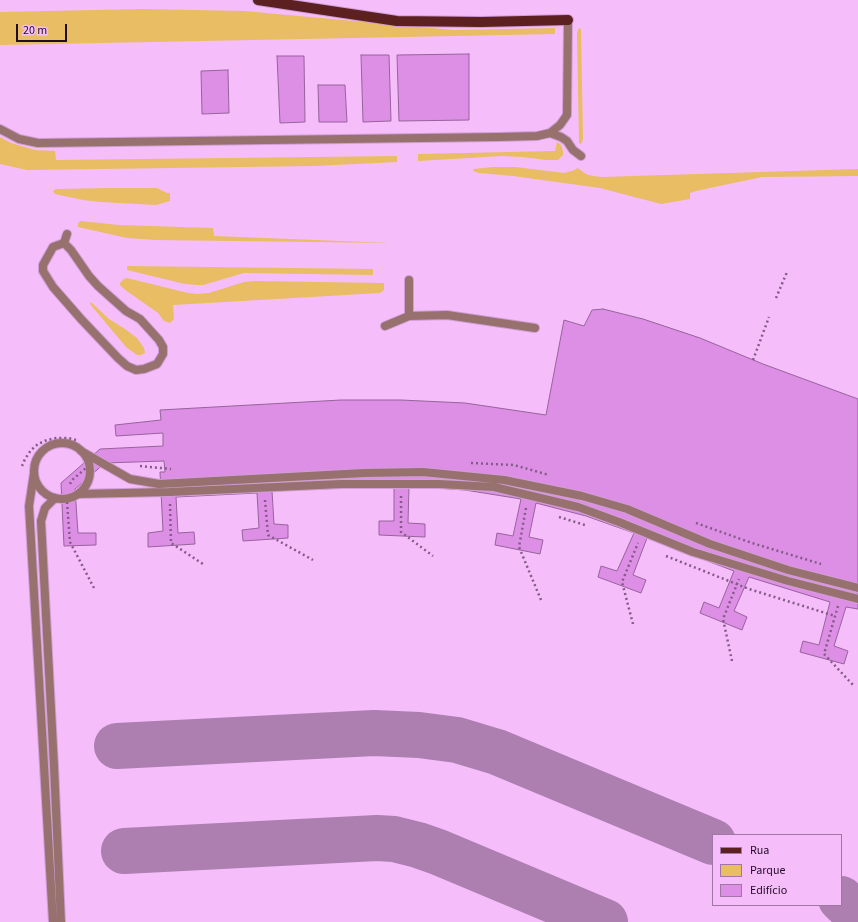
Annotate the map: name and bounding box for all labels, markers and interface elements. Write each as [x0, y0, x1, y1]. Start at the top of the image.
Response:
scale bar [18, 16, 69, 42]
text: 20 m [23, 22, 47, 39]
legend [712, 834, 842, 906]
text: Rua [750, 842, 769, 859]
text: Parque [750, 862, 786, 879]
text: Edifício [750, 882, 787, 899]

